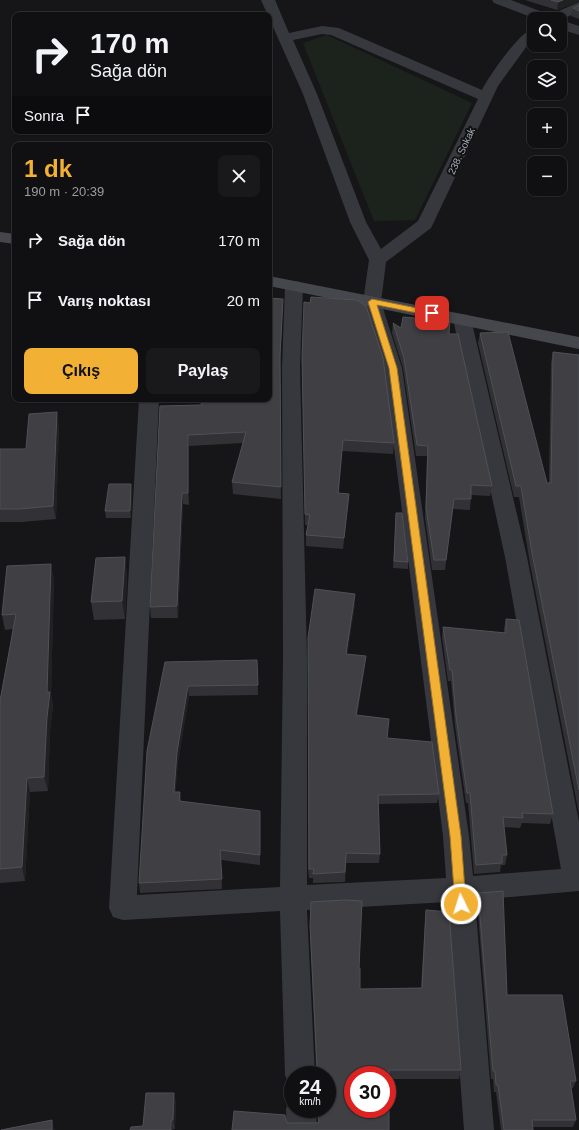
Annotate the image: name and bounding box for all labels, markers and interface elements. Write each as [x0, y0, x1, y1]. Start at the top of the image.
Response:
map controls [527, 12, 567, 196]
button: search [527, 12, 567, 52]
icon: right [24, 28, 76, 80]
text: 170 m [90, 28, 169, 59]
button: layers [527, 60, 567, 100]
text: Sağa dön [90, 61, 167, 81]
icon: arrive [72, 104, 94, 126]
text: Sonra [24, 107, 64, 124]
button: + [527, 108, 567, 148]
street label: 238. Sokak [446, 125, 477, 176]
text: 1 dk [24, 155, 72, 182]
button: close [218, 155, 260, 197]
button: − [527, 156, 567, 196]
text: 190 m · 20:39 [24, 184, 104, 199]
icon: right [24, 229, 46, 251]
text: Sağa dön [58, 232, 126, 249]
text: 170 m [218, 232, 260, 249]
icon: arrive [24, 289, 46, 311]
text: Varış noktası [58, 292, 151, 309]
text: 20 m [227, 292, 260, 309]
pin [415, 296, 449, 330]
icon: arrive [421, 302, 443, 324]
button: Çıkış [24, 348, 138, 394]
button: Paylaş [146, 348, 260, 394]
position arrow [440, 883, 482, 925]
speed limit sign: 30 [344, 1066, 396, 1118]
text: 24 [299, 1076, 321, 1098]
text: km/h [299, 1096, 321, 1107]

